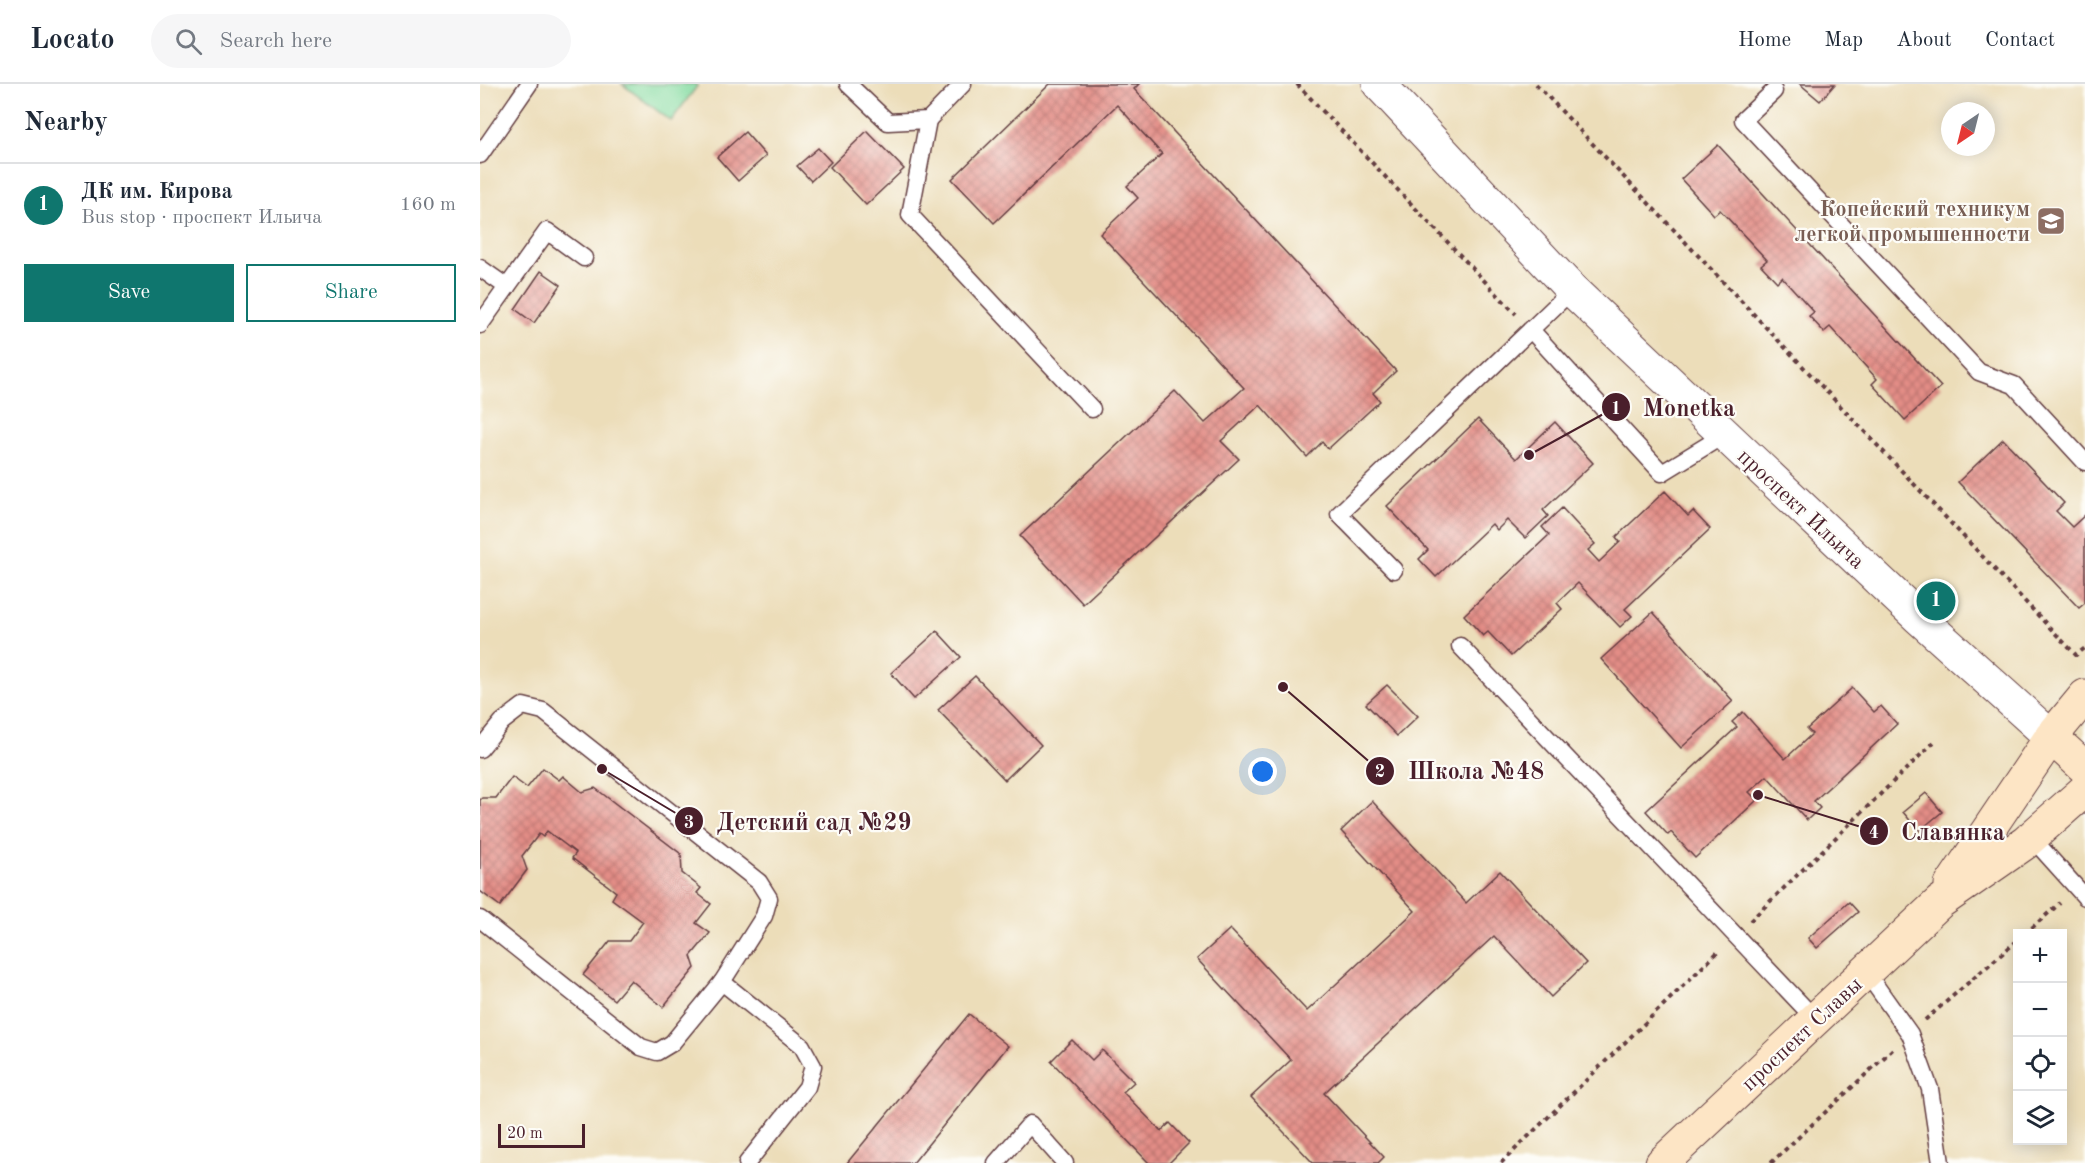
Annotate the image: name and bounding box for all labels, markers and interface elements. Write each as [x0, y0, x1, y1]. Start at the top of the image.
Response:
search box [151, 14, 571, 68]
icon: search [172, 25, 205, 58]
text: Locato [30, 27, 115, 55]
text: Search here [220, 30, 332, 52]
text: Home [1738, 30, 1791, 51]
text: Map [1824, 30, 1863, 51]
text: About [1896, 30, 1952, 51]
text: Contact [1985, 30, 2055, 51]
north arrow [1941, 102, 1995, 156]
text: Nearby [24, 110, 108, 136]
text: ДК им. Кирова [81, 181, 233, 203]
text: 1 [38, 195, 49, 215]
text: 160 m [400, 195, 456, 215]
place label: Копейский техникум легкой промышенности [1795, 199, 2030, 246]
school or university icon: Копейский техникум легкой промышенности [2035, 205, 2067, 237]
text: Bus stop · проспект Ильича [81, 208, 322, 228]
button: Save [24, 264, 234, 322]
button: Share [246, 264, 456, 322]
callout: Monetka [1601, 386, 1747, 428]
text: Monetka [1643, 398, 1735, 422]
text: 1 [1611, 400, 1621, 418]
street label: проспект Ильича [1733, 445, 1868, 574]
pin: 1 [1916, 578, 1956, 624]
callout: Школа №48 [1365, 750, 1556, 792]
your location [1248, 757, 1277, 786]
text: Школа №48 [1408, 761, 1544, 785]
text: 2 [1375, 763, 1385, 781]
callout: Детский сад №29 [674, 800, 923, 842]
callout: Славянка [1859, 810, 2017, 852]
text: Детский сад №29 [717, 812, 911, 836]
text: 3 [684, 814, 694, 832]
text: Славянка [1901, 822, 2005, 846]
text: 4 [1869, 824, 1879, 842]
map controls [2013, 929, 2067, 1145]
button: + [2013, 929, 2067, 983]
street label: проспект Славы [1738, 973, 1867, 1096]
button: − [2013, 983, 2067, 1037]
button: locate [2013, 1037, 2067, 1091]
button: layers [2013, 1091, 2067, 1145]
scale bar [498, 1121, 585, 1148]
text: 20 m [507, 1126, 543, 1142]

